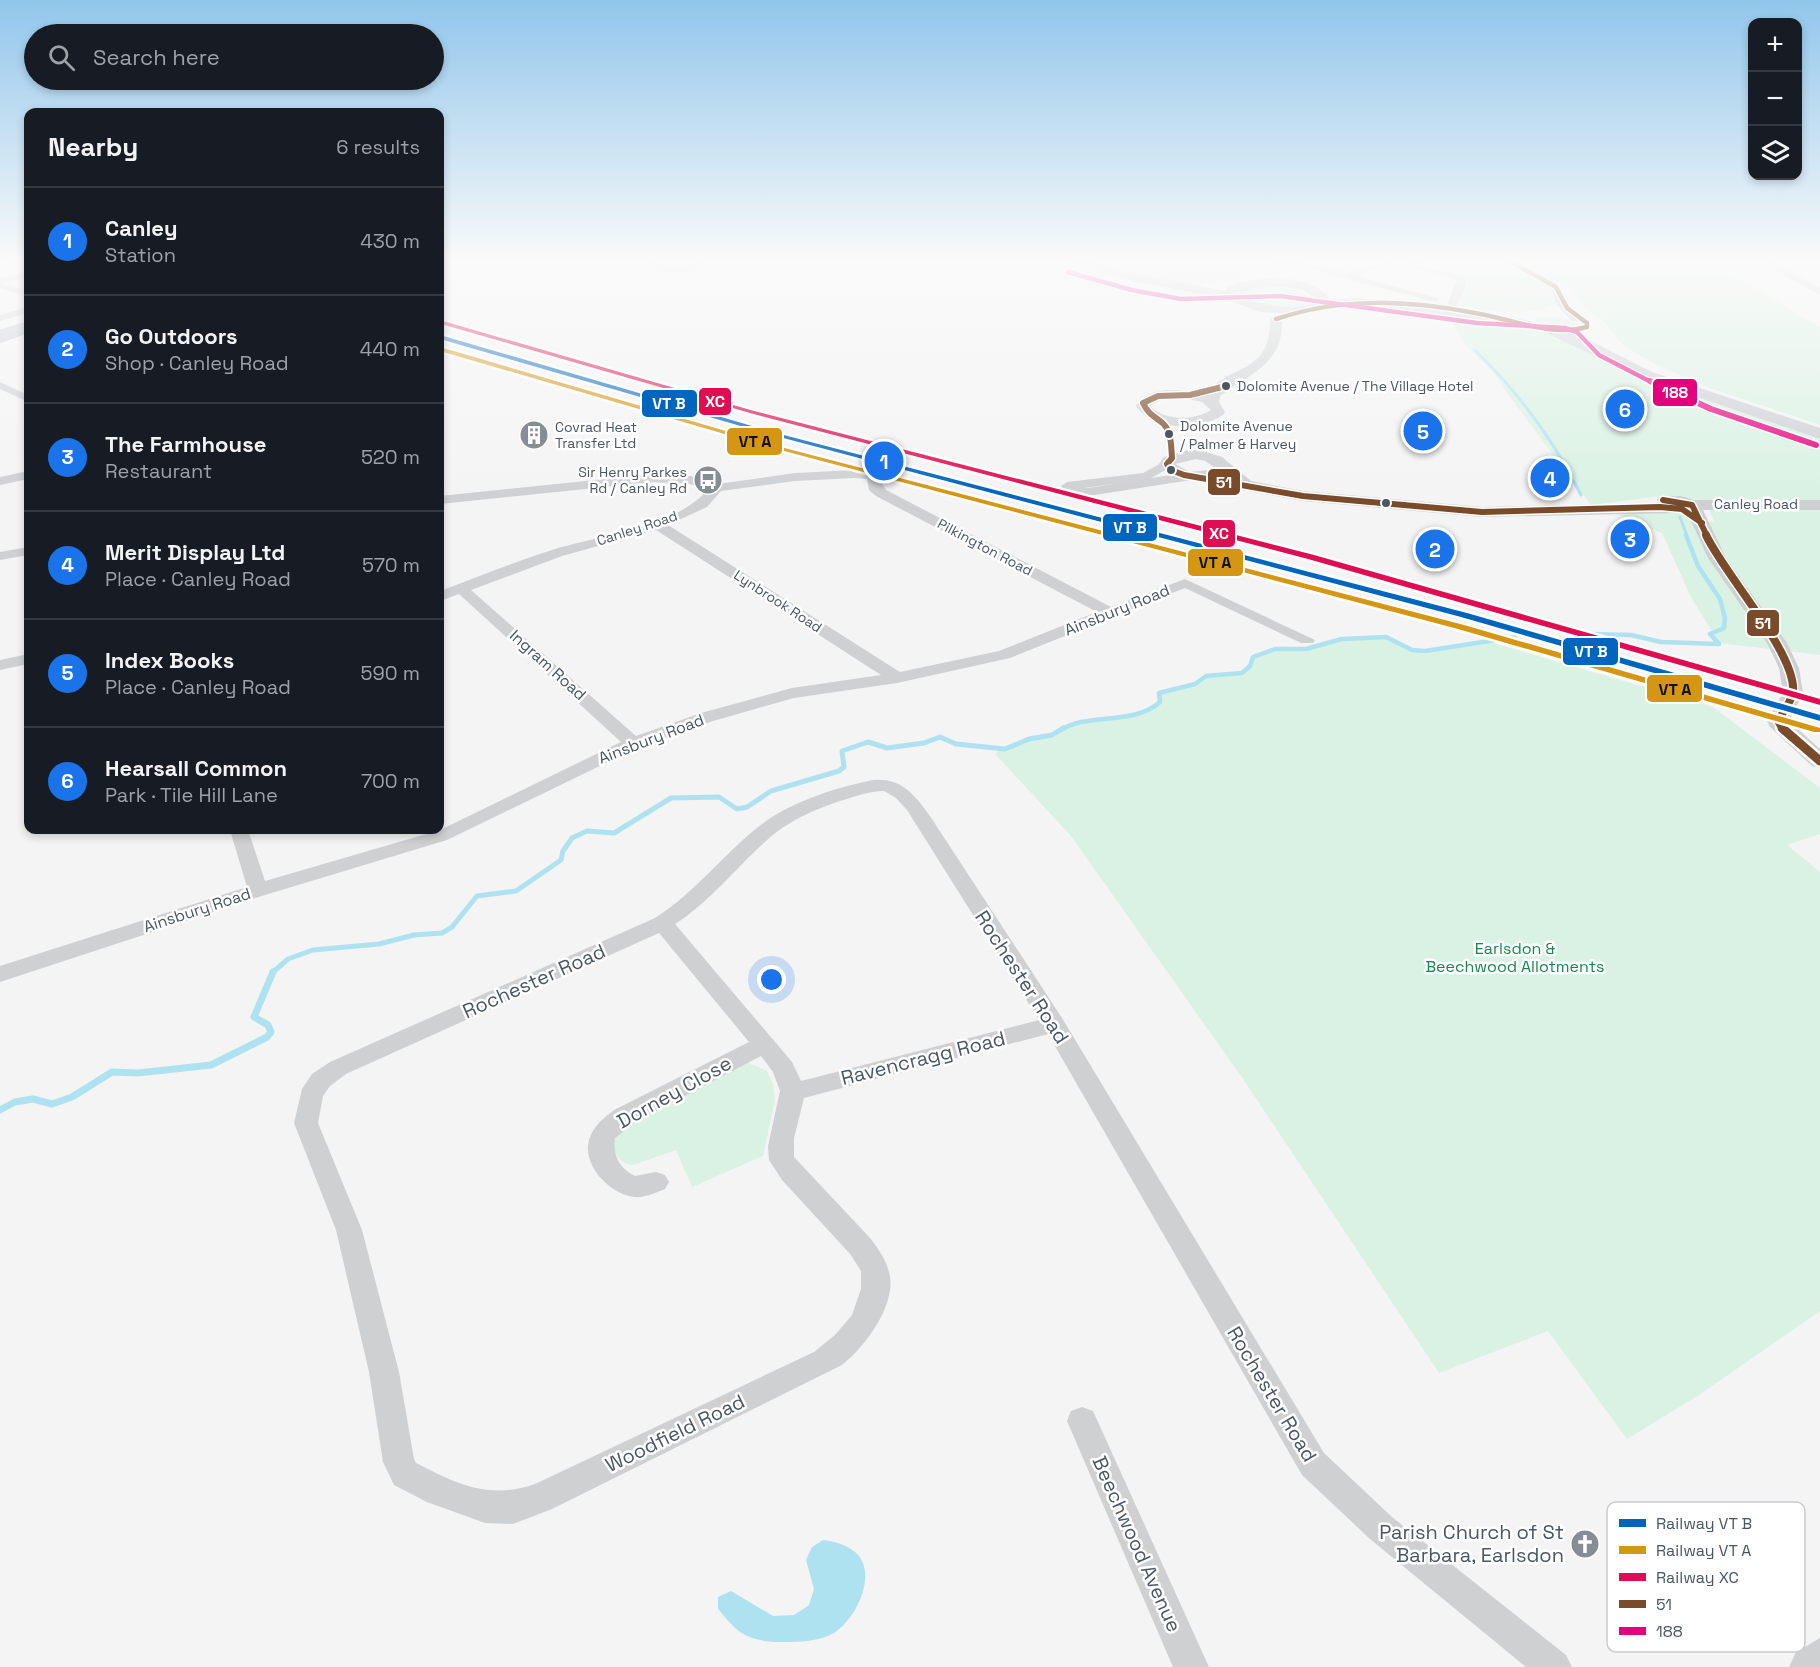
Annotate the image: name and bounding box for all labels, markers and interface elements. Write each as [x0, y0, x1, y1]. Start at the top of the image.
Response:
map controls [1748, 18, 1802, 180]
button: + [1748, 18, 1802, 72]
search box [24, 24, 444, 90]
icon: search [45, 41, 78, 74]
text: Search here [93, 43, 220, 71]
button: − [1748, 72, 1802, 126]
button: layers [1748, 126, 1802, 180]
text: Nearby [48, 130, 138, 164]
text: 6 results [336, 134, 420, 160]
text: Canley [105, 214, 178, 242]
text: 1 [63, 228, 72, 254]
text: 430 m [360, 228, 420, 254]
text: Station [105, 242, 176, 268]
text: Go Outdoors [105, 322, 238, 350]
text: 2 [62, 336, 73, 362]
text: 440 m [360, 336, 420, 362]
text: Shop · Canley Road [105, 350, 289, 376]
place label: Dolomite Avenue / The Village Hotel [1237, 377, 1474, 395]
line badge: 188 [1652, 378, 1698, 407]
marker: Dolomite Avenue / The Village Hotel [1220, 380, 1232, 392]
text: 188 [1662, 382, 1689, 403]
pin: 6 [1606, 386, 1644, 432]
line badge: XC [698, 387, 732, 416]
line badge: VT B [641, 389, 698, 418]
text: XC [705, 391, 725, 412]
text: VT B [652, 393, 686, 414]
pin: 5 [1404, 408, 1442, 454]
place label: Dolomite Avenue / Palmer & Harvey [1180, 417, 1296, 453]
place label: Covrad Heat Transfer Ltd [555, 418, 637, 452]
building icon: Covrad Heat Transfer Ltd [518, 419, 550, 451]
line badge: VT A [726, 427, 783, 456]
marker: Dolomite Avenue / Palmer & Harvey [1163, 428, 1175, 440]
text: The Farmhouse [105, 430, 266, 458]
text: VT A [739, 431, 771, 452]
pin: 1 [864, 438, 904, 484]
text: 3 [61, 444, 74, 470]
text: 520 m [361, 444, 420, 470]
pin: 4 [1530, 456, 1570, 500]
text: Restaurant [105, 458, 212, 484]
place label: Sir Henry Parkes Rd / Canley Rd [578, 463, 687, 497]
bus stop icon: Sir Henry Parkes Rd / Canley Rd [692, 464, 724, 496]
unlabelled marker [1165, 464, 1177, 476]
line badge: 51 [1207, 468, 1241, 496]
text: 51 [1216, 472, 1232, 493]
street label: Canley Road [1714, 495, 1798, 513]
unlabelled marker [1380, 497, 1392, 509]
street label: Canley Road [594, 506, 680, 550]
line badge: VT B [1102, 513, 1158, 542]
street label: Pilkington Road [934, 514, 1036, 580]
pin: 3 [1610, 516, 1650, 562]
text: VT B [1113, 517, 1147, 538]
line badge: XC [1202, 519, 1236, 548]
text: XC [1209, 523, 1229, 544]
pin: 2 [1416, 526, 1454, 572]
text: Merit Display Ltd [105, 538, 285, 566]
line badge: VT A [1187, 548, 1244, 577]
text: 4 [61, 552, 74, 578]
text: 570 m [362, 552, 420, 578]
text: VT A [1199, 552, 1231, 573]
text: Place · Canley Road [105, 566, 291, 592]
street label: Lynbrook Road [731, 566, 825, 636]
street label: Ainsbury Road [1061, 579, 1173, 641]
line badge: 51 [1746, 609, 1780, 637]
text: 51 [1755, 613, 1771, 634]
street label: Ingram Road [505, 625, 591, 705]
line badge: VT B [1562, 637, 1619, 666]
text: VT B [1574, 641, 1608, 662]
text: Index Books [105, 646, 234, 674]
text: 5 [62, 660, 74, 686]
text: 590 m [361, 660, 420, 686]
text: Place · Canley Road [105, 674, 291, 700]
line badge: VT A [1646, 674, 1703, 703]
text: VT A [1659, 679, 1691, 700]
street label: Ainsbury Road [595, 709, 707, 769]
text: Hearsall Common [105, 754, 287, 782]
text: 6 [61, 768, 74, 794]
text: 700 m [361, 768, 420, 794]
text: Park · Tile Hill Lane [105, 782, 278, 808]
street label: Ainsbury Road [141, 883, 253, 937]
street label: Rochester Road [969, 905, 1075, 1049]
street label: Rochester Road [458, 938, 610, 1024]
park label: Earlsdon & Beechwood Allotments [1426, 938, 1604, 977]
your location [757, 965, 786, 994]
street label: Ravencragg Road [838, 1025, 1008, 1091]
street label: Dorney Close [612, 1050, 736, 1134]
street label: Rochester Road [1221, 1321, 1323, 1467]
street label: Woodfield Road [601, 1388, 749, 1478]
street label: Beechwood Avenue [1086, 1452, 1188, 1636]
legend [1607, 1502, 1805, 1652]
text: Railway VT B [1656, 1513, 1752, 1534]
place label: Parish Church of St Barbara, Earlsdon [1379, 1519, 1564, 1568]
church icon: Parish Church of St Barbara, Earlsdon [1569, 1528, 1601, 1560]
text: Railway VT A [1656, 1540, 1751, 1561]
text: Railway XC [1656, 1567, 1739, 1588]
text: 51 [1656, 1594, 1672, 1615]
text: 188 [1656, 1621, 1683, 1642]

